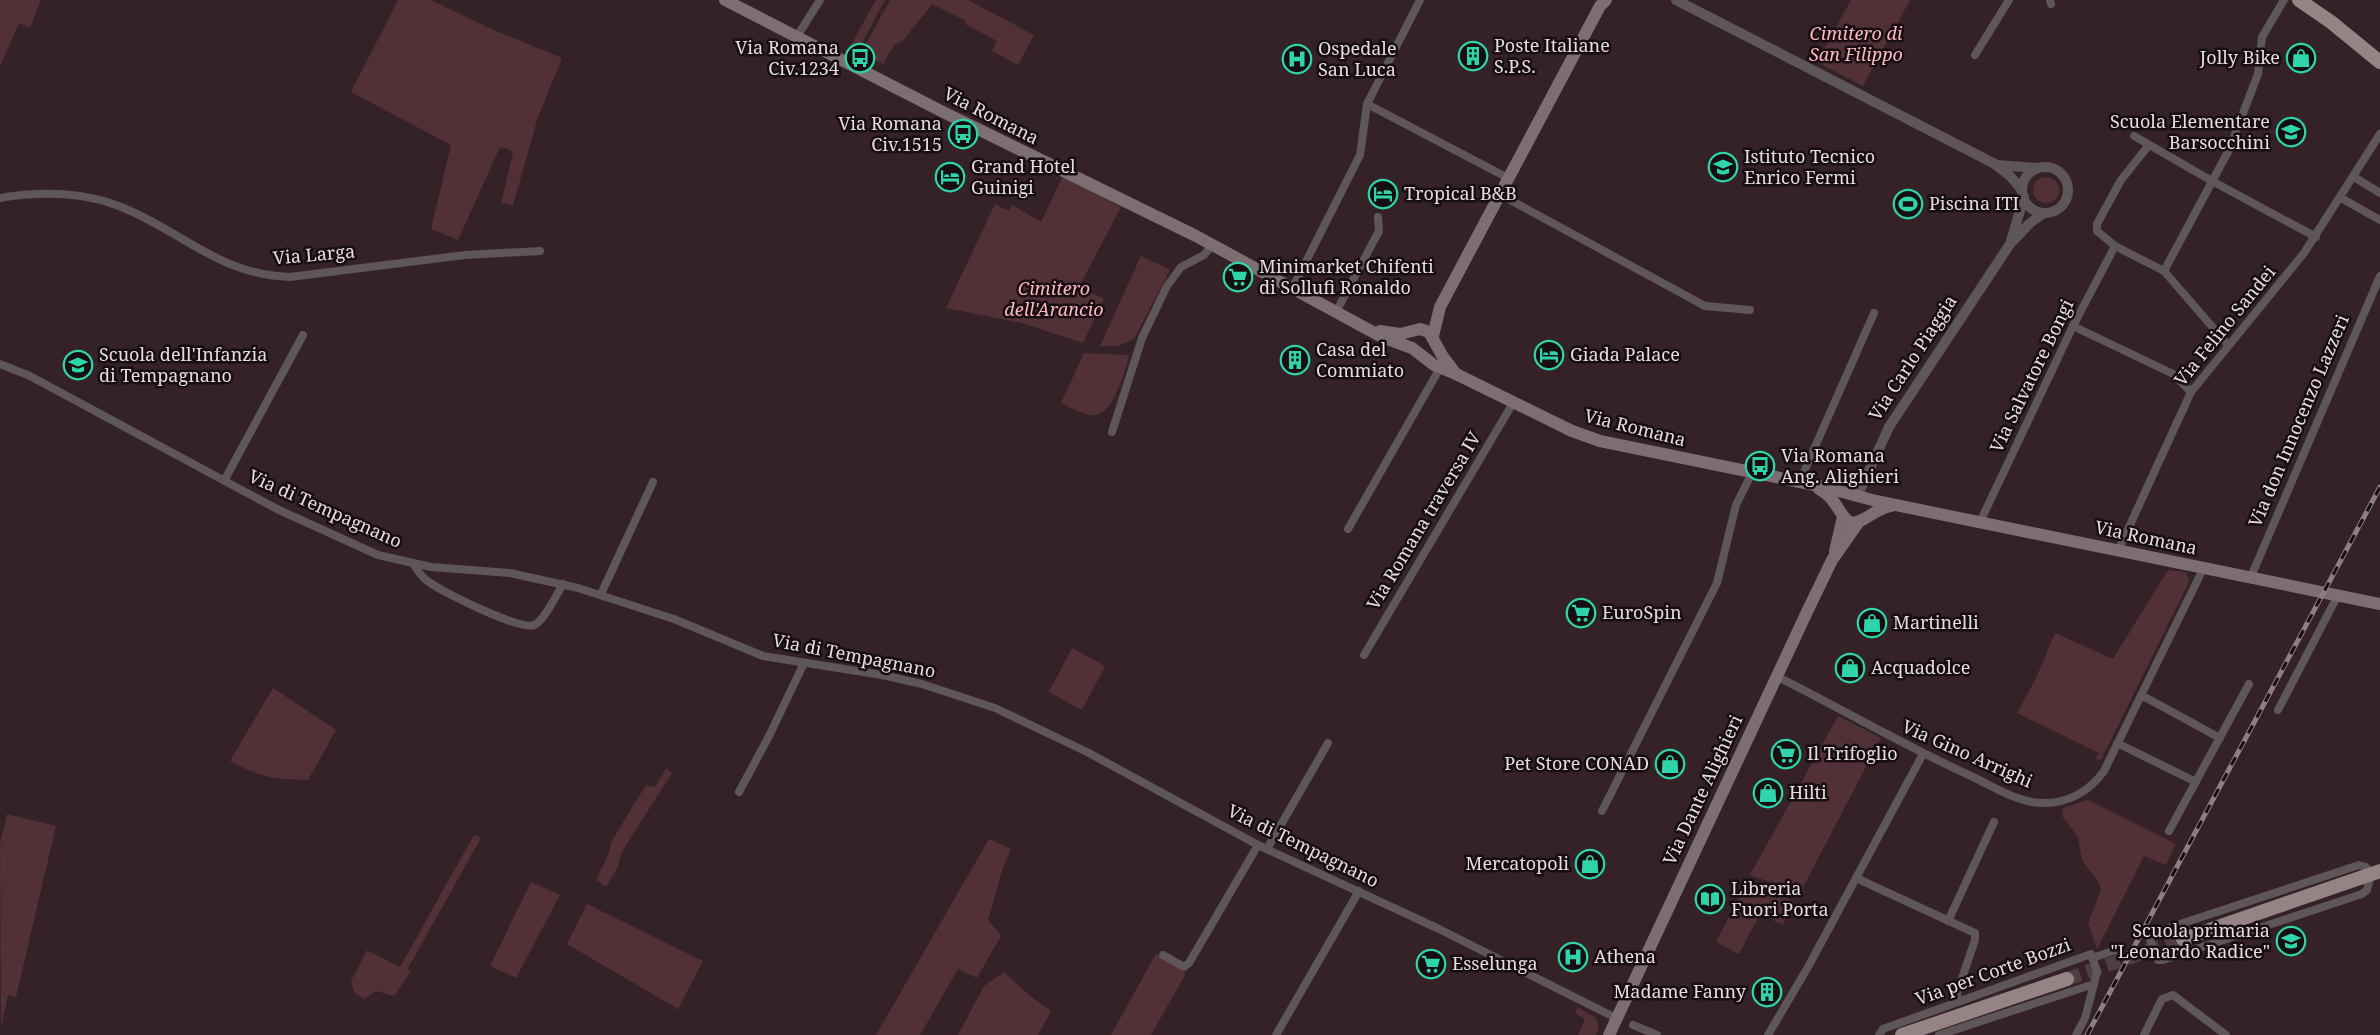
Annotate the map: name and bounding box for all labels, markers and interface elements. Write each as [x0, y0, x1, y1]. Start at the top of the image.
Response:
park label: Cimitero di San Filippo [1809, 21, 1903, 66]
place label: Poste Italiane S.P.S. [1494, 33, 1610, 78]
place label: Via Romana Civ.1234 [735, 35, 839, 80]
place label: Ospedale San Luca [1318, 36, 1397, 81]
building icon: Poste Italiane S.P.S. [1457, 40, 1489, 72]
bus stop icon: Via Romana Civ.1234 [844, 42, 876, 74]
shop icon: Jolly Bike [2285, 42, 2317, 74]
hospital icon: Ospedale San Luca [1281, 43, 1313, 75]
place label: Jolly Bike [2199, 45, 2280, 69]
street label: Via Romana [940, 81, 1043, 149]
place label: Scuola Elementare Barsocchini [2110, 109, 2270, 154]
place label: Via Romana Civ.1515 [838, 111, 942, 156]
school or university icon: Scuola Elementare Barsocchini [2275, 116, 2307, 148]
bus stop icon: Via Romana Civ.1515 [947, 118, 979, 150]
place label: Istituto Tecnico Enrico Fermi [1744, 144, 1875, 189]
school or university icon: Istituto Tecnico Enrico Fermi [1707, 151, 1739, 183]
place label: Grand Hotel Guinigi [971, 154, 1076, 199]
hotel icon: Grand Hotel Guinigi [934, 161, 966, 193]
hotel icon: Tropical B&B [1367, 178, 1399, 210]
place label: Tropical B&B [1404, 181, 1517, 205]
sports icon: Piscina ITI [1892, 188, 1924, 220]
place label: Piscina ITI [1929, 191, 2019, 215]
street label: Via Larga [272, 238, 356, 270]
place label: Minimarket Chifenti di Sollufi Ronaldo [1259, 254, 1434, 299]
street label: Via Felino Sandei [2168, 260, 2280, 391]
supermarket icon: Minimarket Chifenti di Sollufi Ronaldo [1222, 261, 1254, 293]
park label: Cimitero dell'Arancio [1004, 276, 1104, 321]
street label: Via Carlo Piaggia [1863, 290, 1962, 425]
street label: Via Salvatore Bongi [1984, 295, 2079, 456]
street label: Via don Innocenzo Lazzeri [2242, 310, 2354, 531]
place label: Casa del Commiato [1316, 337, 1404, 382]
hotel icon: Giada Palace [1533, 339, 1565, 371]
place label: Scuola dell'Infanzia di Tempagnano [99, 342, 267, 387]
place label: Giada Palace [1570, 342, 1680, 366]
building icon: Casa del Commiato [1279, 344, 1311, 376]
school or university icon: Scuola dell'Infanzia di Tempagnano [62, 349, 94, 381]
street label: Via Romana [1582, 403, 1689, 451]
street label: Via Romana traversa IV [1361, 426, 1486, 614]
place label: Via Romana Ang. Alighieri [1781, 443, 1899, 488]
bus stop icon: Via Romana Ang. Alighieri [1744, 450, 1776, 482]
street label: Via di Tempagnano [245, 463, 406, 553]
street label: Via Romana [2093, 514, 2199, 560]
supermarket icon: EuroSpin [1565, 597, 1597, 629]
place label: EuroSpin [1602, 600, 1682, 624]
shop icon: Martinelli [1856, 607, 1888, 639]
place label: Martinelli [1893, 610, 1979, 634]
street label: Via di Tempagnano [771, 627, 938, 683]
shop icon: Acquadolce [1834, 652, 1866, 684]
place label: Acquadolce [1871, 655, 1970, 679]
street label: Via Dante Alighieri [1657, 710, 1748, 869]
street label: Via Gino Arrighi [1898, 714, 2037, 793]
supermarket icon: Il Trifoglio [1770, 738, 1802, 770]
place label: Il Trifoglio [1807, 741, 1898, 765]
shop icon: Pet Store CONAD [1654, 748, 1686, 780]
place label: Pet Store CONAD [1504, 751, 1649, 775]
shop icon: Hilti [1752, 777, 1784, 809]
place label: Hilti [1789, 780, 1827, 804]
street label: Via di Tempagnano [1224, 798, 1383, 892]
shop icon: Mercatopoli [1574, 848, 1606, 880]
place label: Mercatopoli [1466, 851, 1569, 875]
place label: Libreria Fuori Porta [1731, 876, 1829, 921]
library icon: Libreria Fuori Porta [1694, 883, 1726, 915]
place label: Scuola primaria "Leonardo Radice" [2111, 918, 2270, 963]
school or university icon: Scuola primaria "Leonardo Radice" [2275, 925, 2307, 957]
street label: Via per Corte Bozzi [1912, 932, 2074, 1010]
hospital icon: Athena [1557, 941, 1589, 973]
place label: Athena [1594, 944, 1656, 968]
supermarket icon: Esselunga [1415, 948, 1447, 980]
place label: Esselunga [1452, 951, 1538, 975]
building icon: Madame Fanny [1751, 976, 1783, 1008]
place label: Madame Fanny [1613, 979, 1747, 1003]

